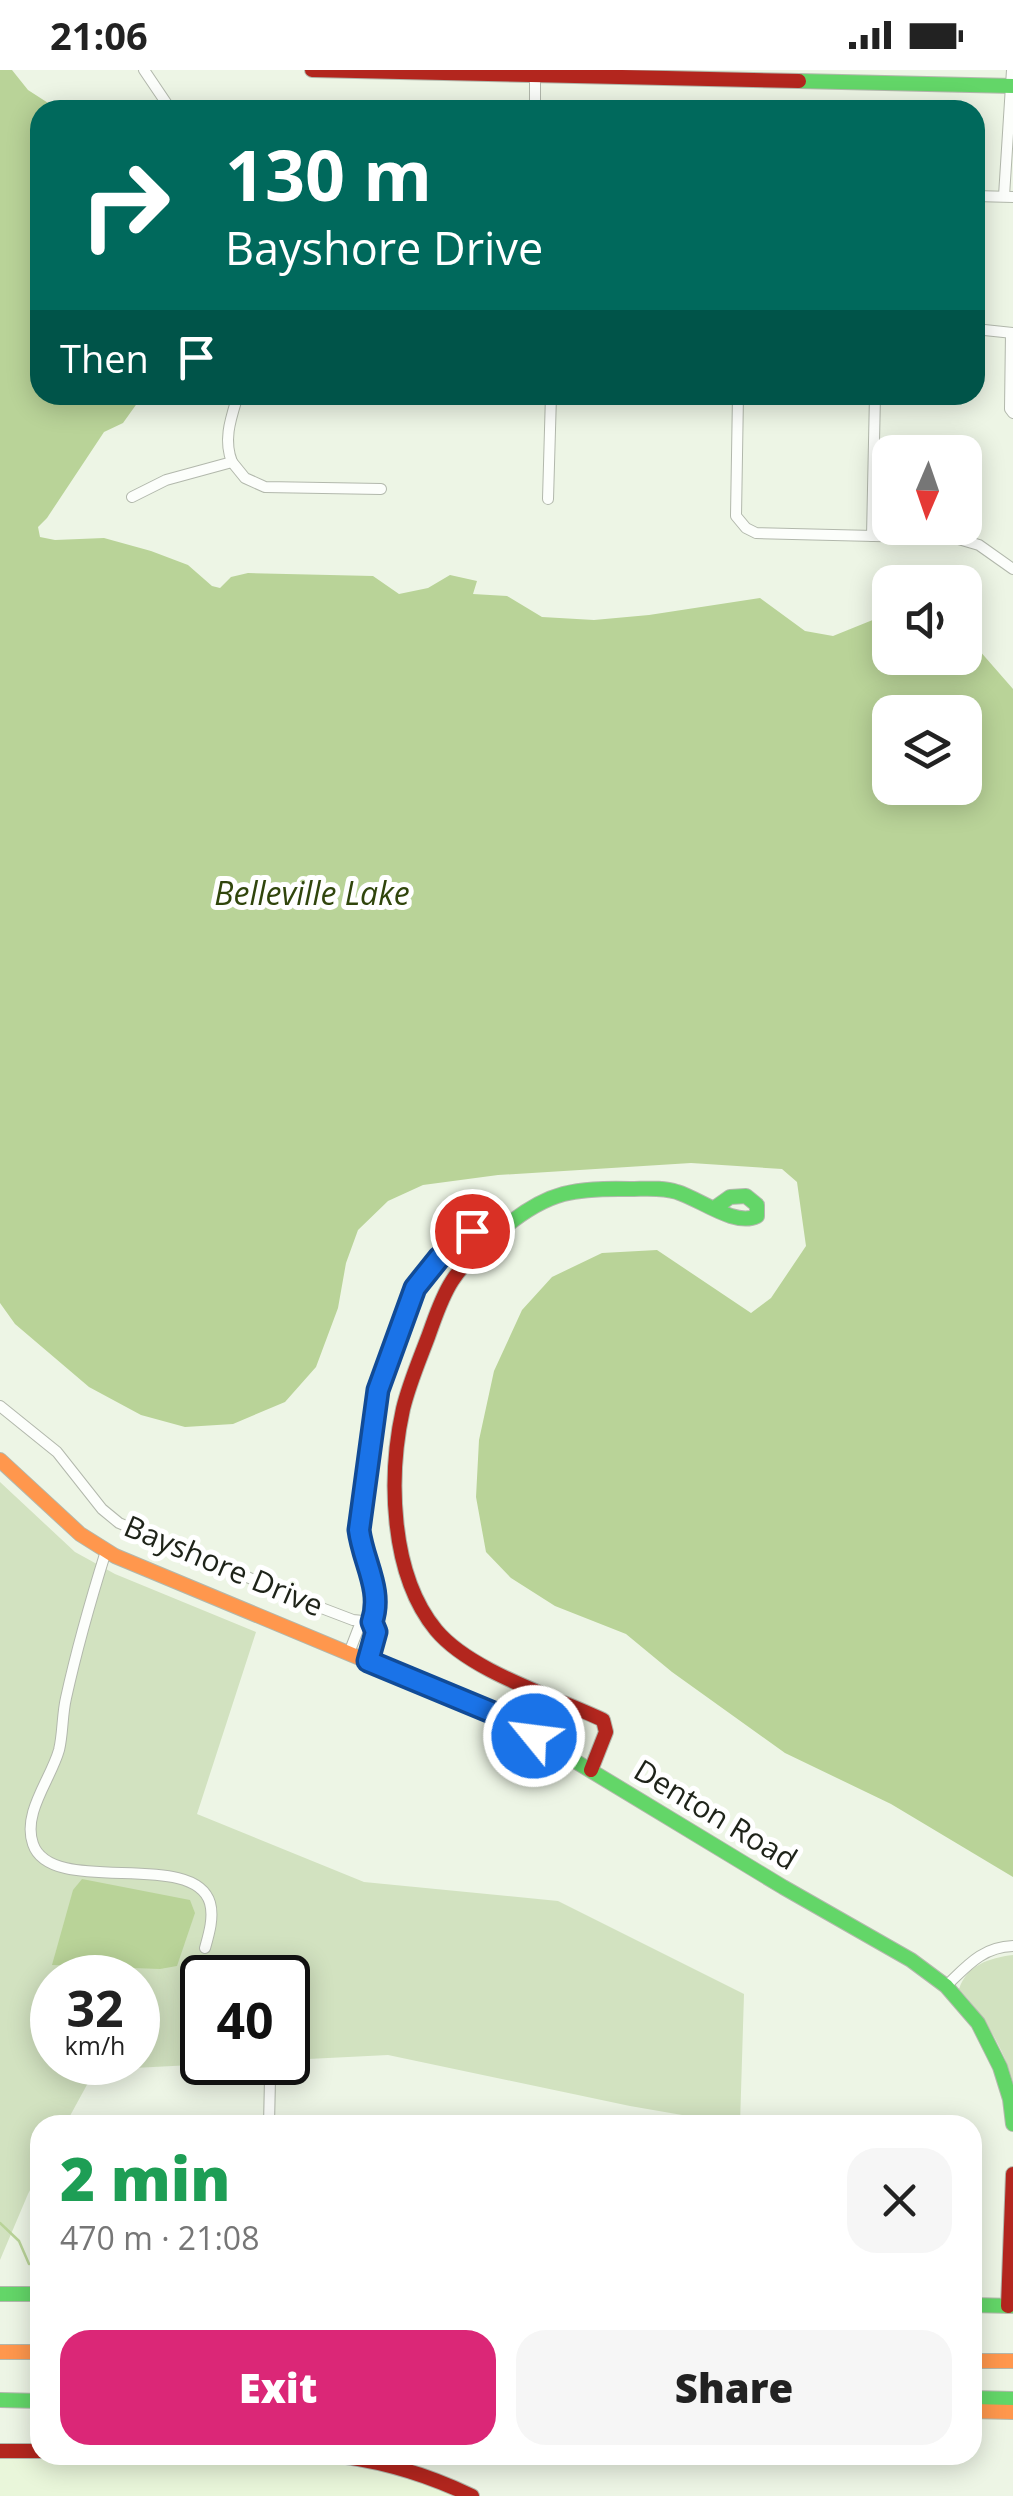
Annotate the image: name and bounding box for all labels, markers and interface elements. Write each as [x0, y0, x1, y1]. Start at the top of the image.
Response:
text: 21:06 [50, 9, 148, 61]
text: 130 m [225, 126, 432, 222]
icon: right [60, 140, 190, 270]
text: Bayshore Drive [225, 217, 543, 278]
icon: arrive [169, 330, 224, 385]
text: Then [60, 332, 149, 384]
north arrow [872, 435, 982, 545]
map controls [872, 435, 982, 805]
button: sound [872, 565, 982, 675]
button: layers [872, 695, 982, 805]
water label: Belleville Lake [214, 871, 410, 914]
pin [430, 1189, 515, 1274]
icon: arrive [445, 1204, 500, 1259]
street label: Bayshore Drive [118, 1505, 330, 1625]
position arrow [482, 1684, 586, 1788]
street label: Denton Road [627, 1749, 805, 1879]
speed limit sign: 40 [180, 1955, 310, 2085]
text: 32 [66, 1974, 124, 2042]
text: km/h [65, 2028, 125, 2062]
text: 2 min [60, 2137, 230, 2219]
button: close [847, 2148, 952, 2253]
text: 470 m · 21:08 [60, 2216, 259, 2259]
button: Exit [60, 2330, 496, 2445]
button: Share [516, 2330, 952, 2445]

